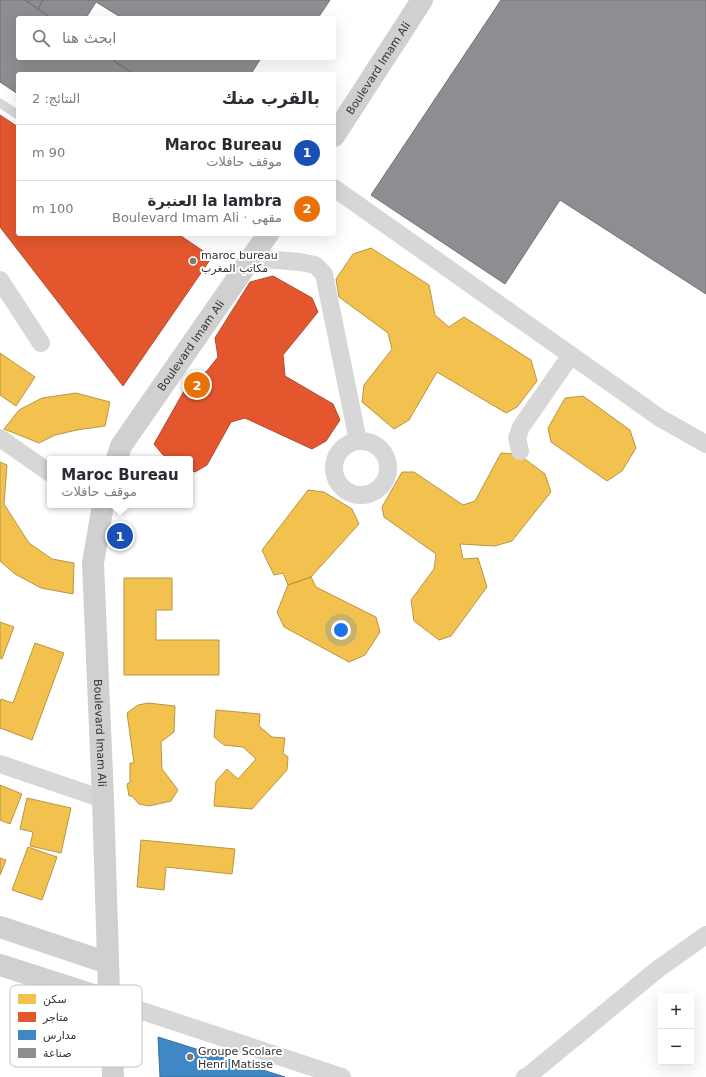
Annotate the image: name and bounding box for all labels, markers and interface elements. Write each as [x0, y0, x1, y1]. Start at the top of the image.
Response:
search box [16, 16, 336, 60]
street label: Boulevard Imam Ali [344, 19, 413, 117]
icon: search [30, 27, 52, 49]
text: ابحث هنا [62, 29, 117, 47]
text: بالقرب منك [222, 88, 320, 108]
text: النتائج: 2 [32, 91, 80, 106]
text: Maroc Bureau [165, 136, 282, 154]
text: 90 m [32, 145, 65, 160]
text: 1 [302, 145, 312, 160]
text: موقف حافلات [206, 154, 282, 169]
text: la lambra العنبرة [147, 192, 282, 210]
text: 100 m [32, 201, 74, 216]
text: 2 [302, 201, 312, 216]
text: مقهى · Boulevard Imam Ali [112, 210, 282, 225]
place label: maroc bureau مكاتب المغرب [201, 249, 278, 275]
marker: maroc bureau مكاتب المغرب [188, 256, 198, 266]
street label: Boulevard Imam Ali [155, 298, 227, 394]
pin: 2 [184, 370, 210, 400]
popup [47, 456, 193, 508]
text: Maroc Bureau [61, 466, 179, 484]
text: موقف حافلات [61, 484, 137, 499]
pin: 1 [107, 521, 133, 551]
your location [331, 620, 351, 640]
street label: Boulevard Imam Ali [91, 679, 108, 787]
legend [10, 985, 142, 1067]
text: سكن [43, 993, 67, 1006]
map controls [658, 993, 694, 1065]
button: + [658, 993, 694, 1029]
text: متاجر [42, 1011, 69, 1024]
text: مدارس [43, 1029, 77, 1042]
button: − [658, 1029, 694, 1065]
place label: Groupe Scolare Henri Matisse [198, 1045, 283, 1071]
text: صناعة [43, 1047, 71, 1060]
marker: Groupe Scolare Henri Matisse [185, 1052, 195, 1062]

